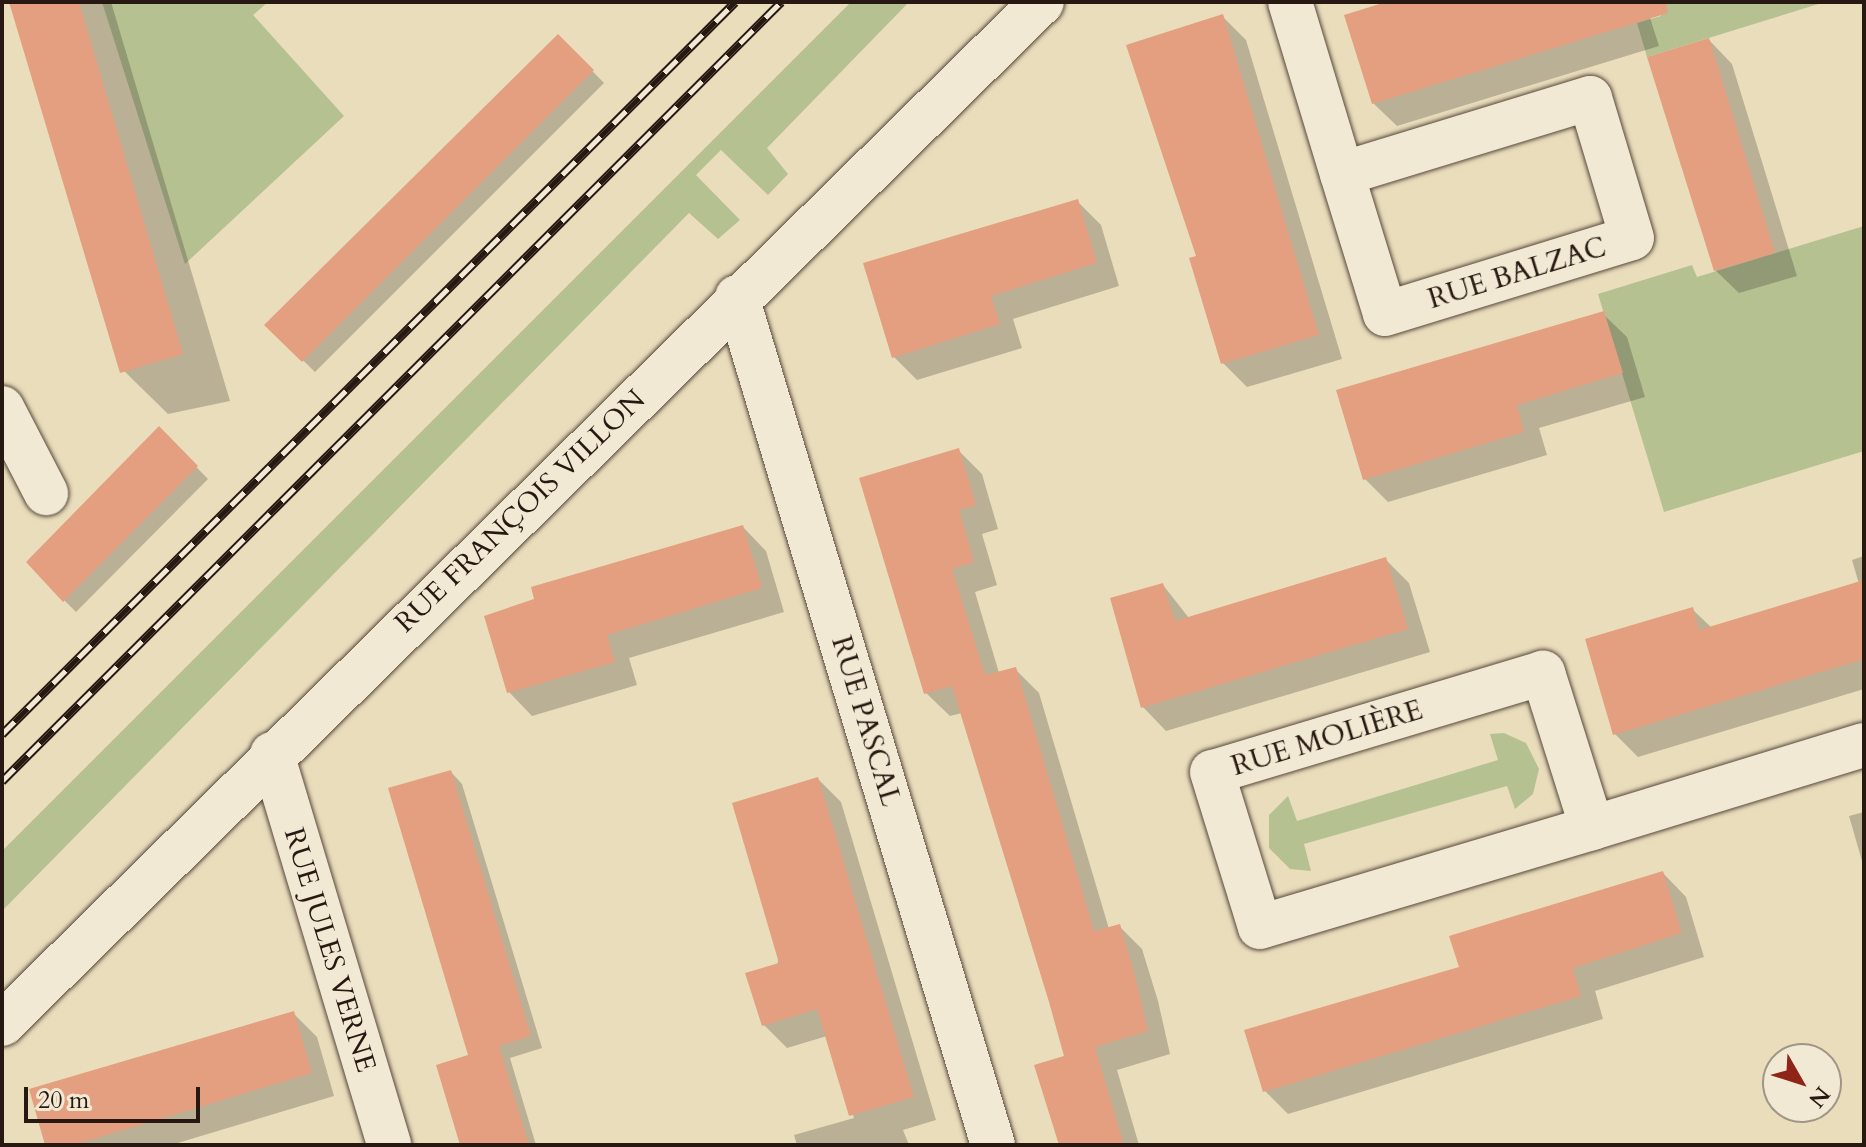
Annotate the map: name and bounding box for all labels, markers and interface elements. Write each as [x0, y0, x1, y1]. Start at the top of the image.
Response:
street label: RUE BALZAC [1424, 230, 1610, 316]
street label: RUE FRANÇOIS VILLON [388, 383, 652, 639]
street label: RUE PASCAL [824, 632, 908, 810]
street label: RUE MOLIÈRE [1227, 693, 1427, 783]
street label: RUE JULES VERNE [277, 824, 383, 1076]
north arrow [1762, 1043, 1842, 1123]
scale bar [28, 1071, 204, 1121]
text: N [1801, 1080, 1837, 1114]
text: 20 m [38, 1084, 89, 1117]

